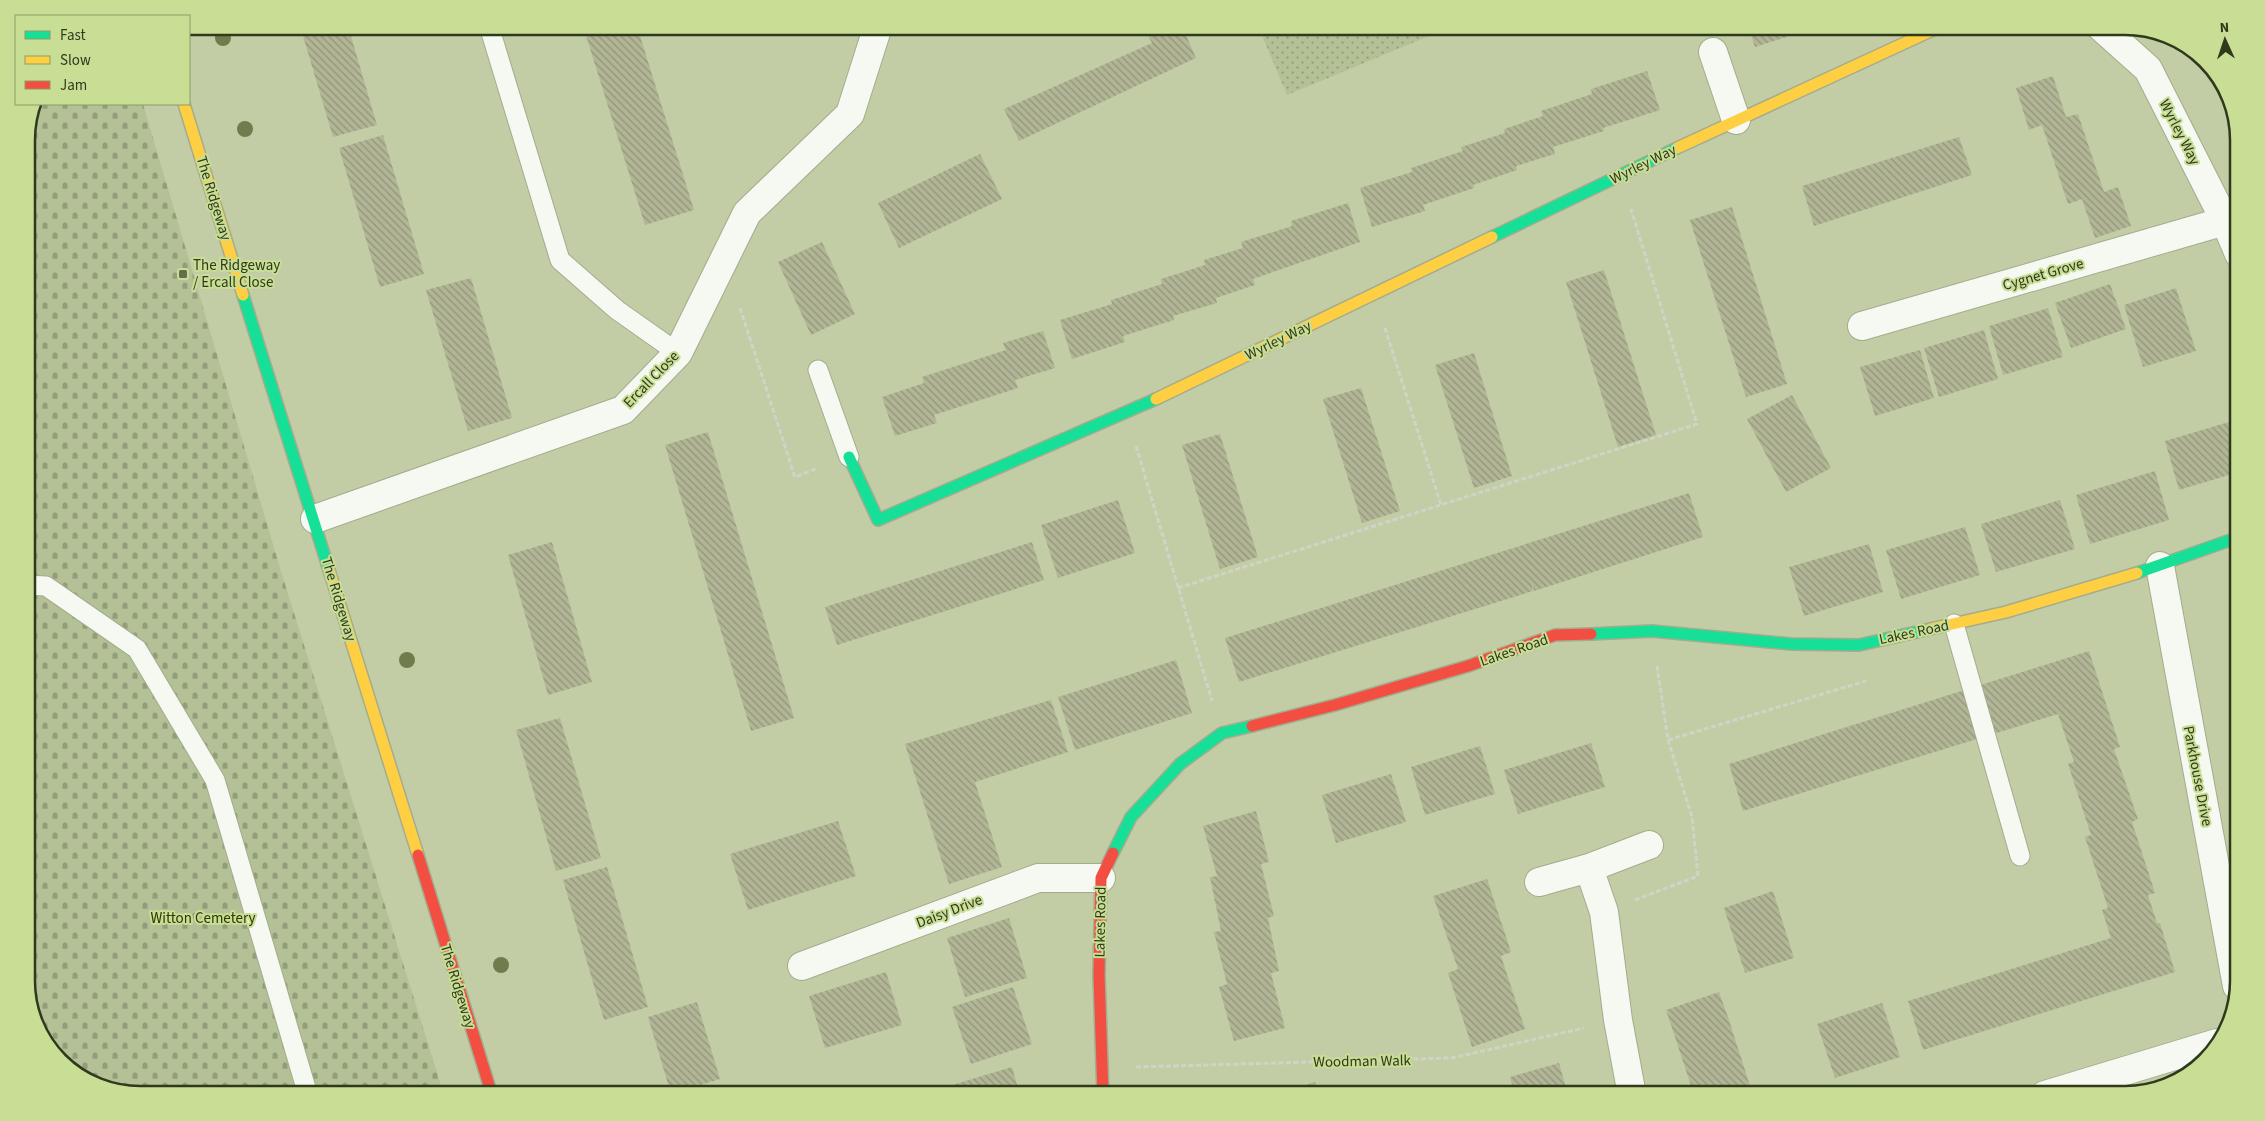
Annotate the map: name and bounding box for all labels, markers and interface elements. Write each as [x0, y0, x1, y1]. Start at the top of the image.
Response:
legend [15, 15, 190, 105]
north arrow [2200, 15, 2250, 65]
text: N [2219, 18, 2230, 38]
text: Fast [60, 25, 86, 46]
text: Slow [60, 50, 91, 71]
text: Jam [60, 75, 87, 96]
street label: Wyrley Way [2154, 96, 2205, 169]
street label: Wyrley Way [1606, 139, 1680, 190]
street label: The Ridgeway [191, 153, 236, 243]
street label: Cygnet Grove [2000, 253, 2086, 296]
place label: The Ridgeway / Ercall Close [193, 255, 280, 293]
marker: The Ridgeway / Ercall Close [177, 268, 189, 280]
street label: Wyrley Way [1241, 315, 1315, 366]
street label: Ercall Close [619, 346, 684, 413]
street label: The Ridgeway [316, 554, 361, 644]
street label: Lakes Road [1877, 615, 1951, 650]
street label: Lakes Road [1477, 629, 1551, 672]
street label: Parkhouse Drive [2177, 724, 2218, 828]
street label: Lakes Road [1089, 886, 1112, 958]
street label: Daisy Drive [913, 889, 985, 934]
park label: Witton Cemetery [150, 908, 256, 929]
street label: The Ridgeway [435, 941, 480, 1031]
street label: Woodman Walk [1313, 1050, 1412, 1073]

